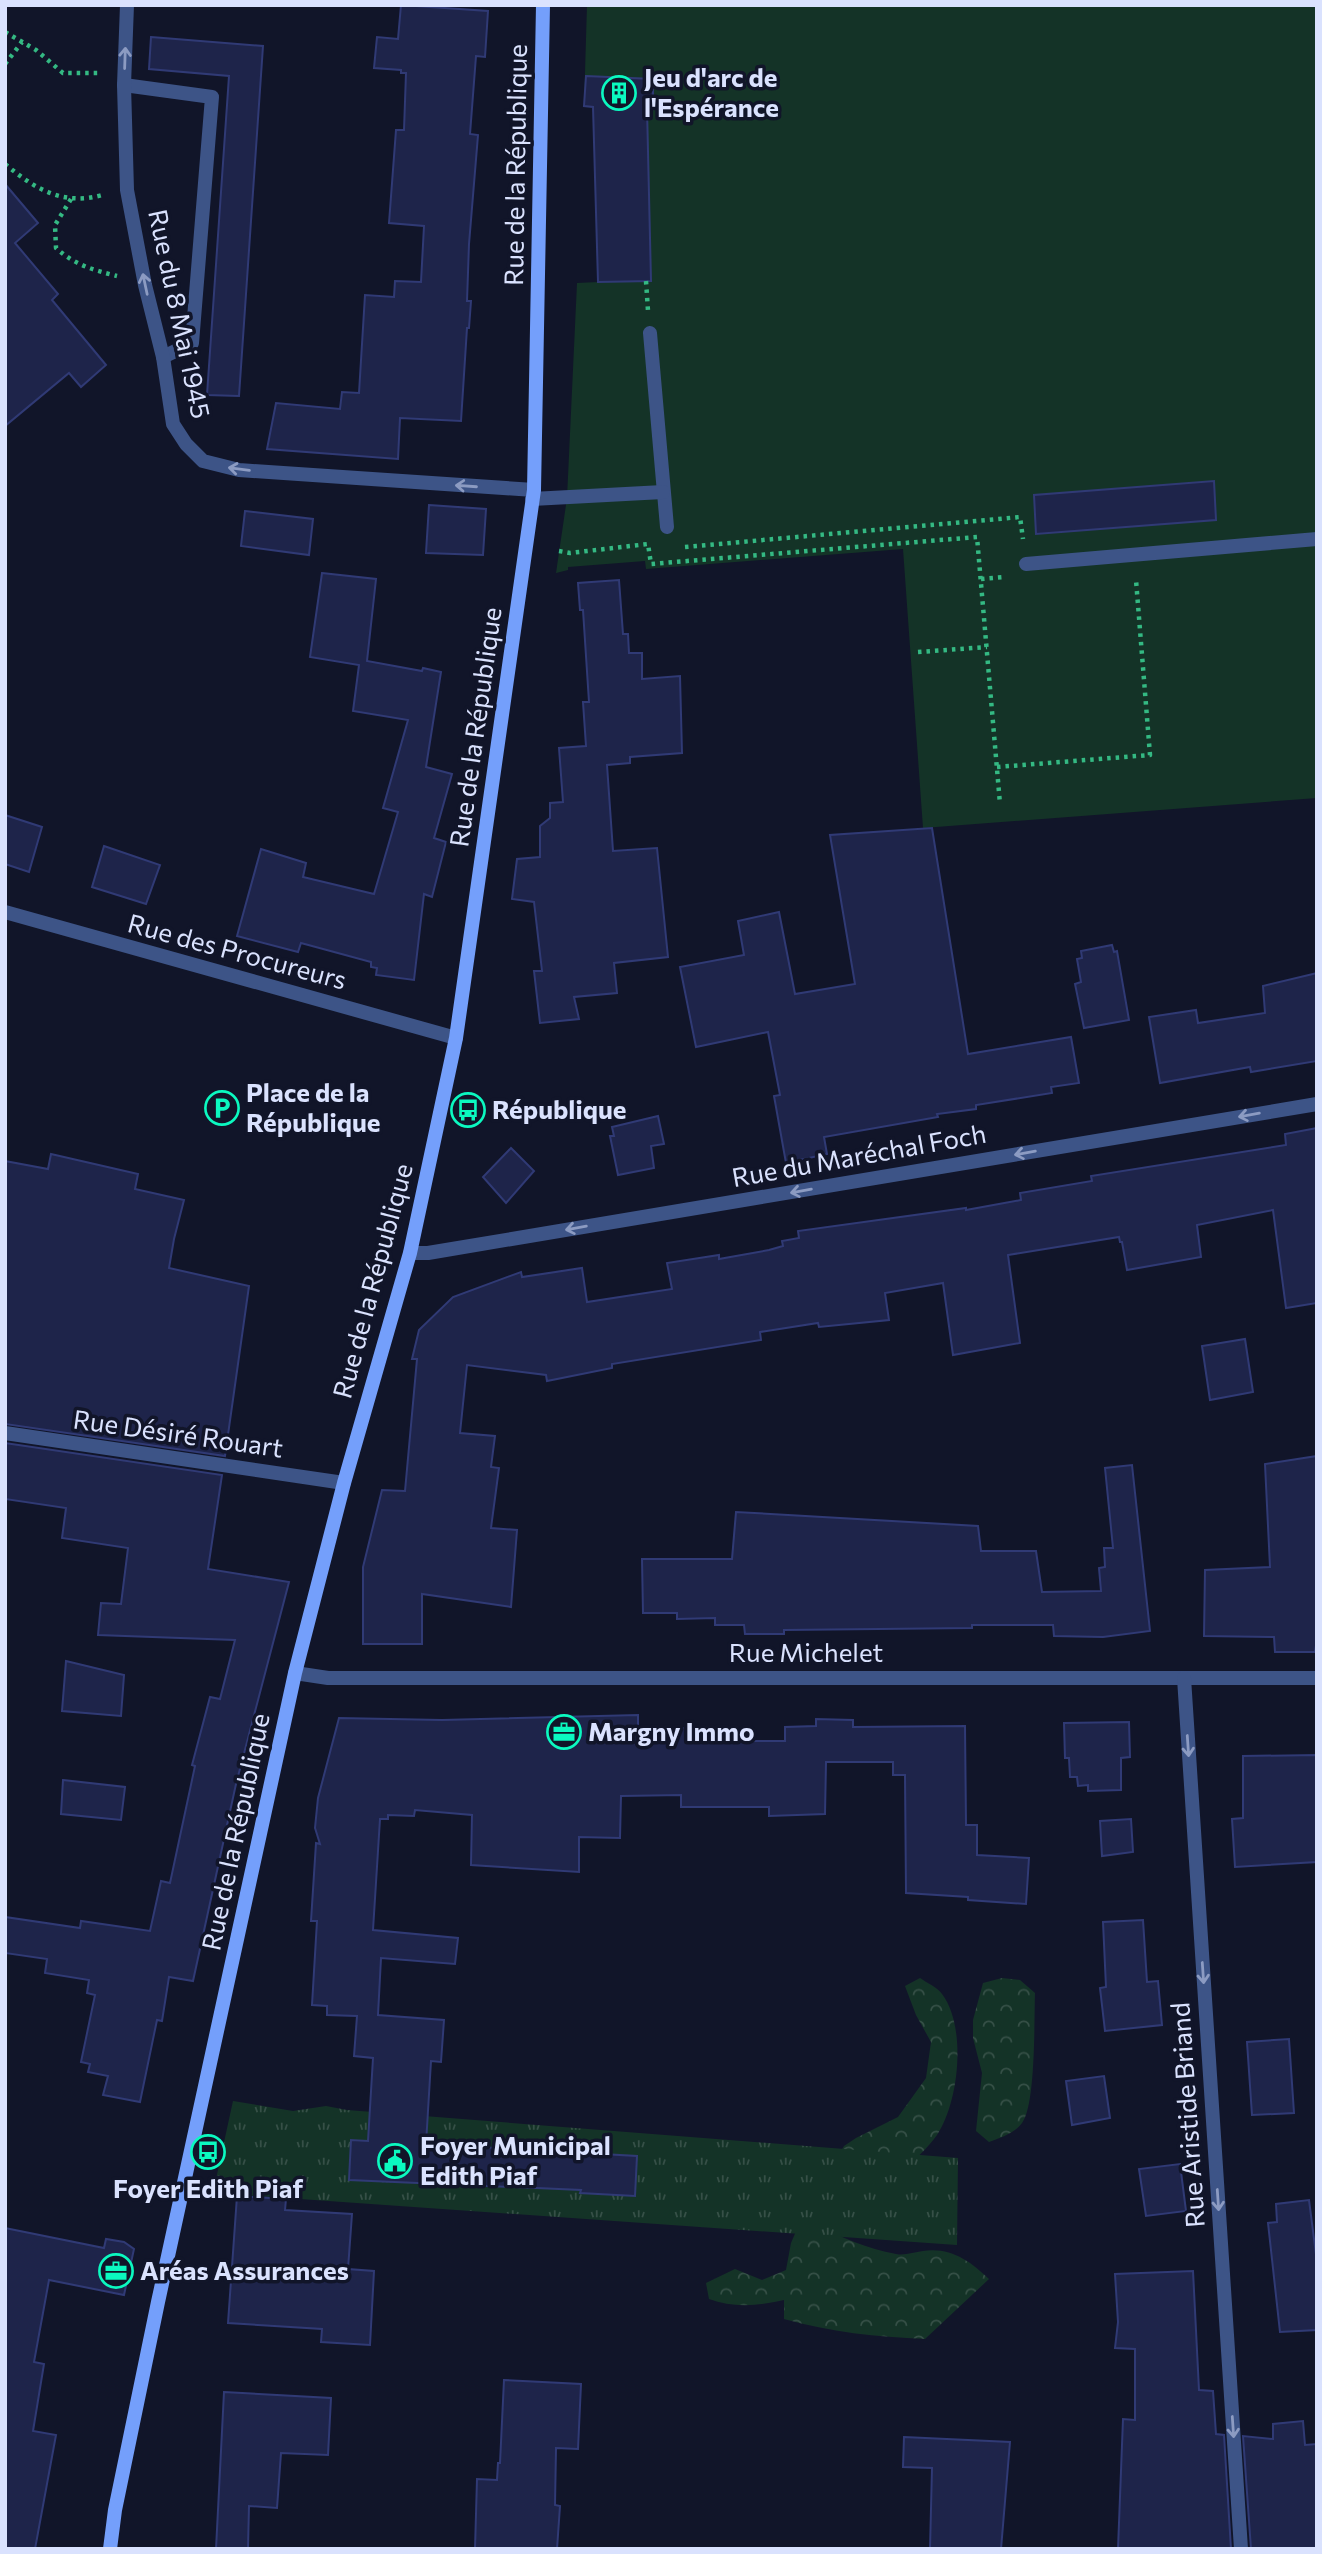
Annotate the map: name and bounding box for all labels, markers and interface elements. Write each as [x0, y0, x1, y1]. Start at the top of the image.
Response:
street label: Rue de la République [497, 44, 532, 286]
one-way arrow [118, 47, 132, 70]
place label: Jeu d'arc de l'Espérance [644, 61, 779, 122]
building icon: Jeu d'arc de l'Espérance [600, 74, 638, 112]
street label: Rue du 8 Mai 1945 [143, 206, 218, 421]
one-way arrow [138, 273, 152, 296]
one-way arrow [228, 463, 251, 476]
one-way arrow [455, 479, 477, 492]
street label: Rue de la République [442, 605, 507, 849]
street label: Rue des Procureurs [125, 906, 350, 995]
place label: Place de la République [246, 1076, 381, 1137]
parking icon: Place de la République [203, 1089, 241, 1127]
bus stop icon: République [449, 1091, 487, 1129]
place label: République [492, 1093, 627, 1124]
one-way arrow [1239, 1109, 1261, 1122]
street label: Rue du Maréchal Foch [729, 1117, 988, 1192]
one-way arrow [1014, 1147, 1037, 1160]
street label: Rue de la République [325, 1160, 418, 1401]
one-way arrow [790, 1185, 813, 1198]
one-way arrow [565, 1222, 588, 1235]
street label: Rue Désiré Rouart [71, 1402, 285, 1463]
street label: Rue Michelet [729, 1636, 883, 1667]
street label: Rue de la République [194, 1710, 275, 1953]
office icon: Margny Immo [545, 1713, 583, 1751]
place label: Margny Immo [588, 1715, 755, 1746]
one-way arrow [1182, 1734, 1195, 1757]
one-way arrow [1197, 1961, 1210, 1984]
street label: Rue Aristide Briand [1163, 2001, 1210, 2229]
place label: Foyer Municipal Edith Piaf [420, 2129, 611, 2190]
bus stop icon: Foyer Edith Piaf [189, 2133, 227, 2171]
public building icon: Foyer Municipal Edith Piaf [376, 2142, 414, 2180]
place label: Foyer Edith Piaf [113, 2172, 303, 2203]
one-way arrow [1212, 2188, 1225, 2211]
office icon: Aréas Assurances [97, 2252, 135, 2290]
place label: Aréas Assurances [140, 2254, 349, 2285]
one-way arrow [1227, 2415, 1240, 2438]

